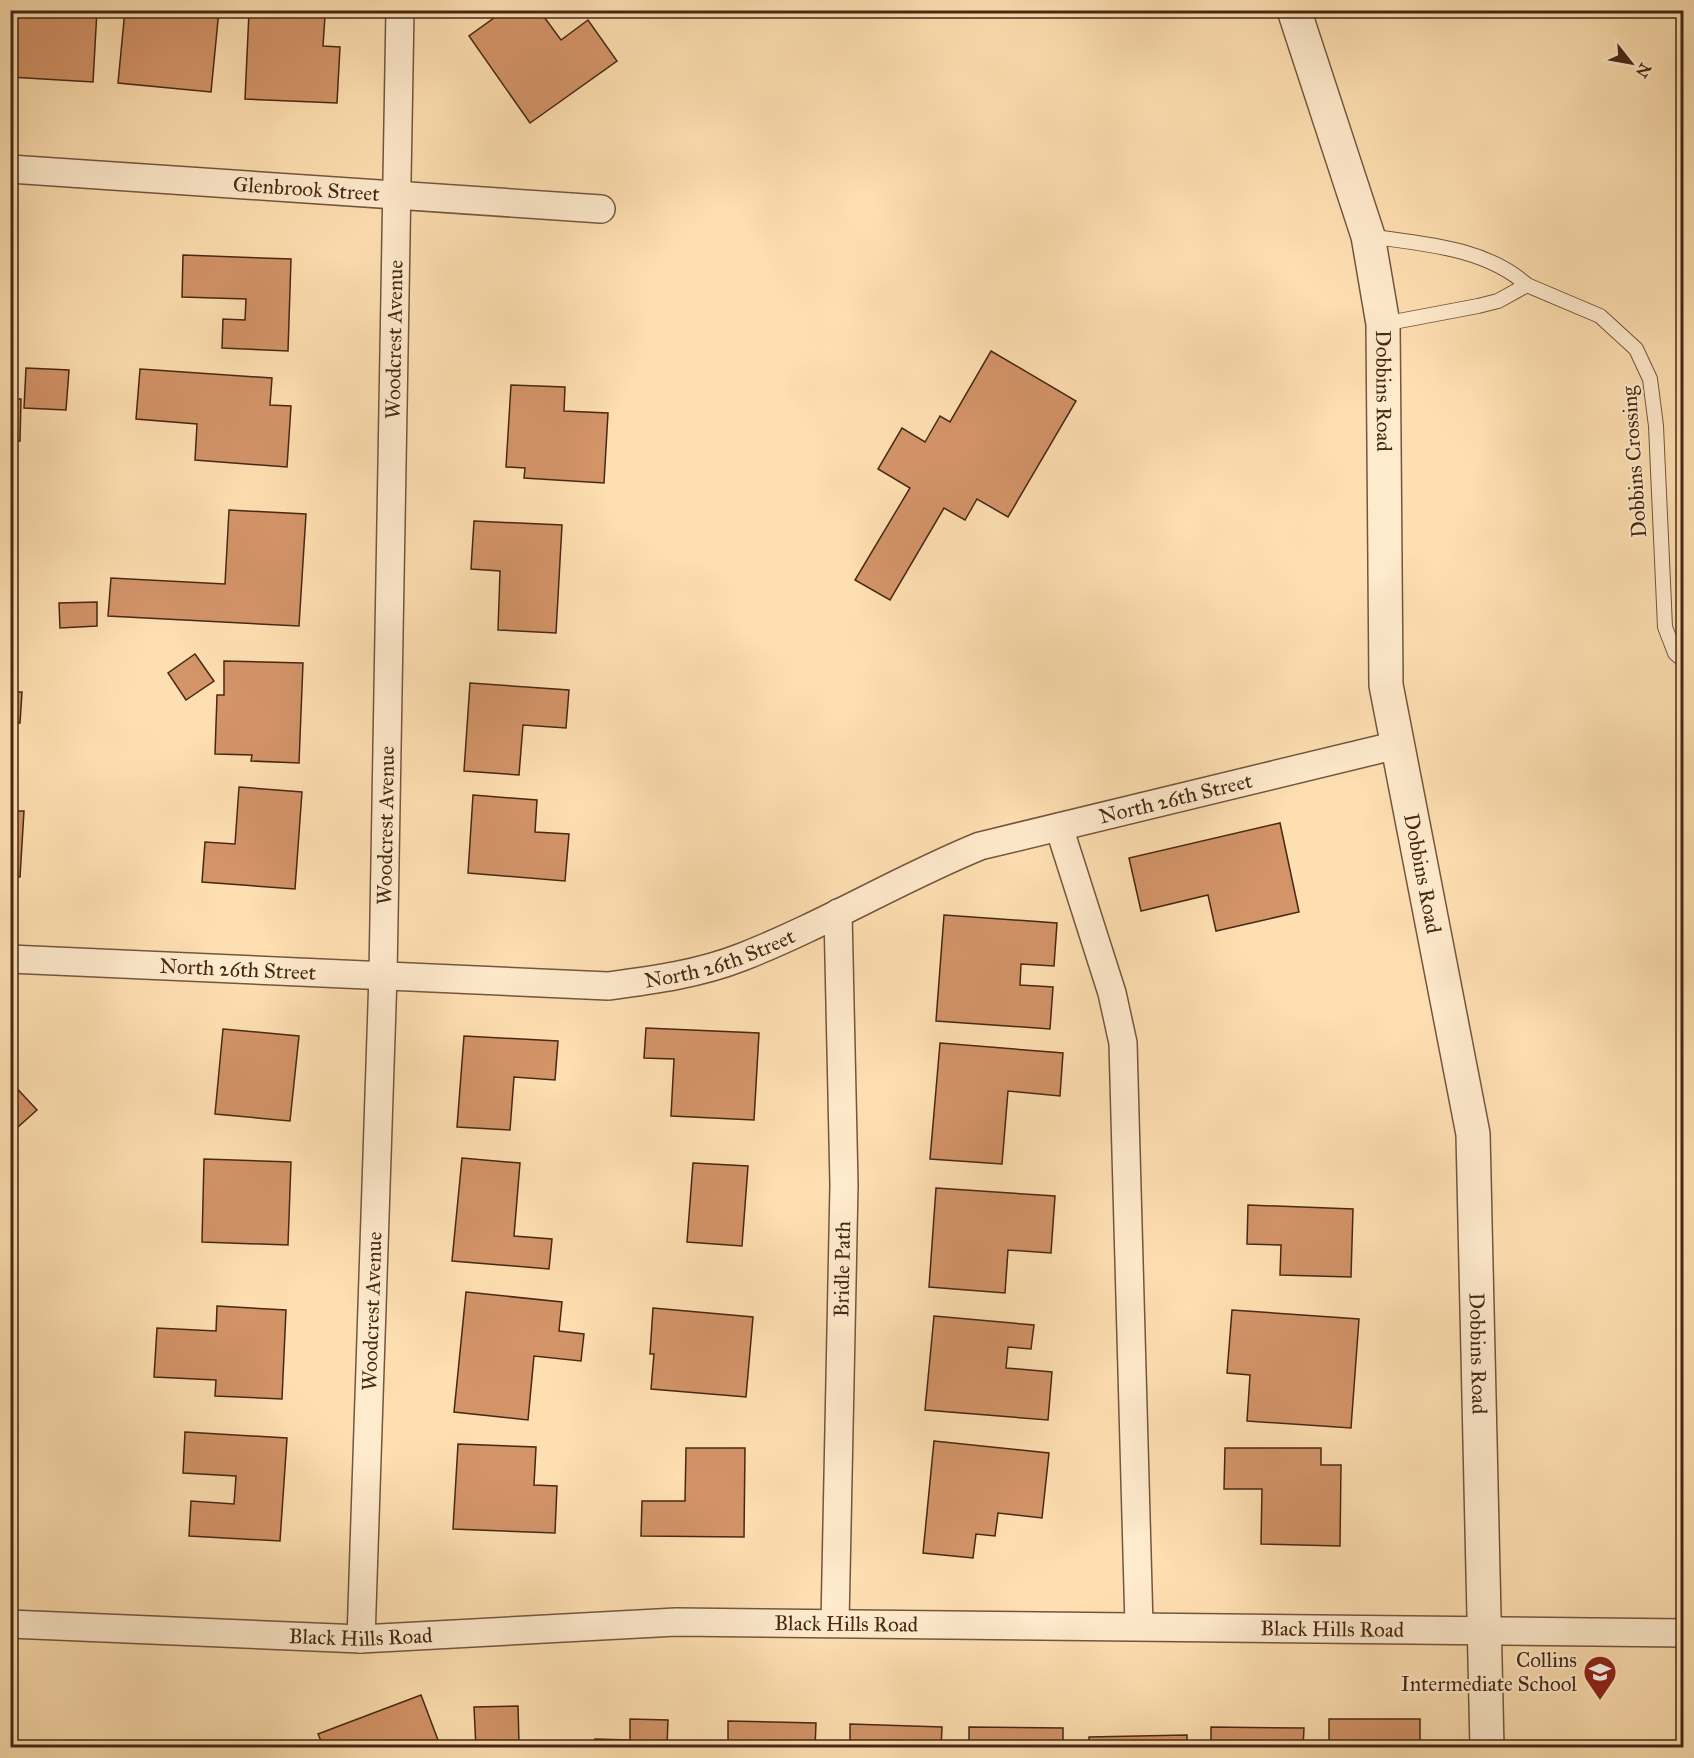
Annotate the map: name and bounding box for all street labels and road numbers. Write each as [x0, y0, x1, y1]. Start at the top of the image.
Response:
street label: Glenbrook Street [232, 171, 381, 207]
street label: Woodcrest Avenue [380, 259, 409, 419]
street label: Dobbins Road [1370, 330, 1397, 452]
street label: Dobbins Crossing [1616, 385, 1652, 539]
street label: Woodcrest Avenue [371, 745, 400, 905]
street label: North 26th Street [1096, 767, 1255, 830]
street label: Dobbins Road [1398, 811, 1447, 936]
street label: North 26th Street [643, 923, 800, 994]
street label: North 26th Street [159, 953, 317, 986]
street label: Bridle Path [828, 1220, 856, 1318]
street label: Woodcrest Avenue [356, 1231, 387, 1391]
street label: Dobbins Road [1464, 1292, 1492, 1415]
street label: Black Hills Road [774, 1610, 919, 1638]
street label: Black Hills Road [1260, 1615, 1405, 1643]
street label: Black Hills Road [288, 1622, 434, 1652]

